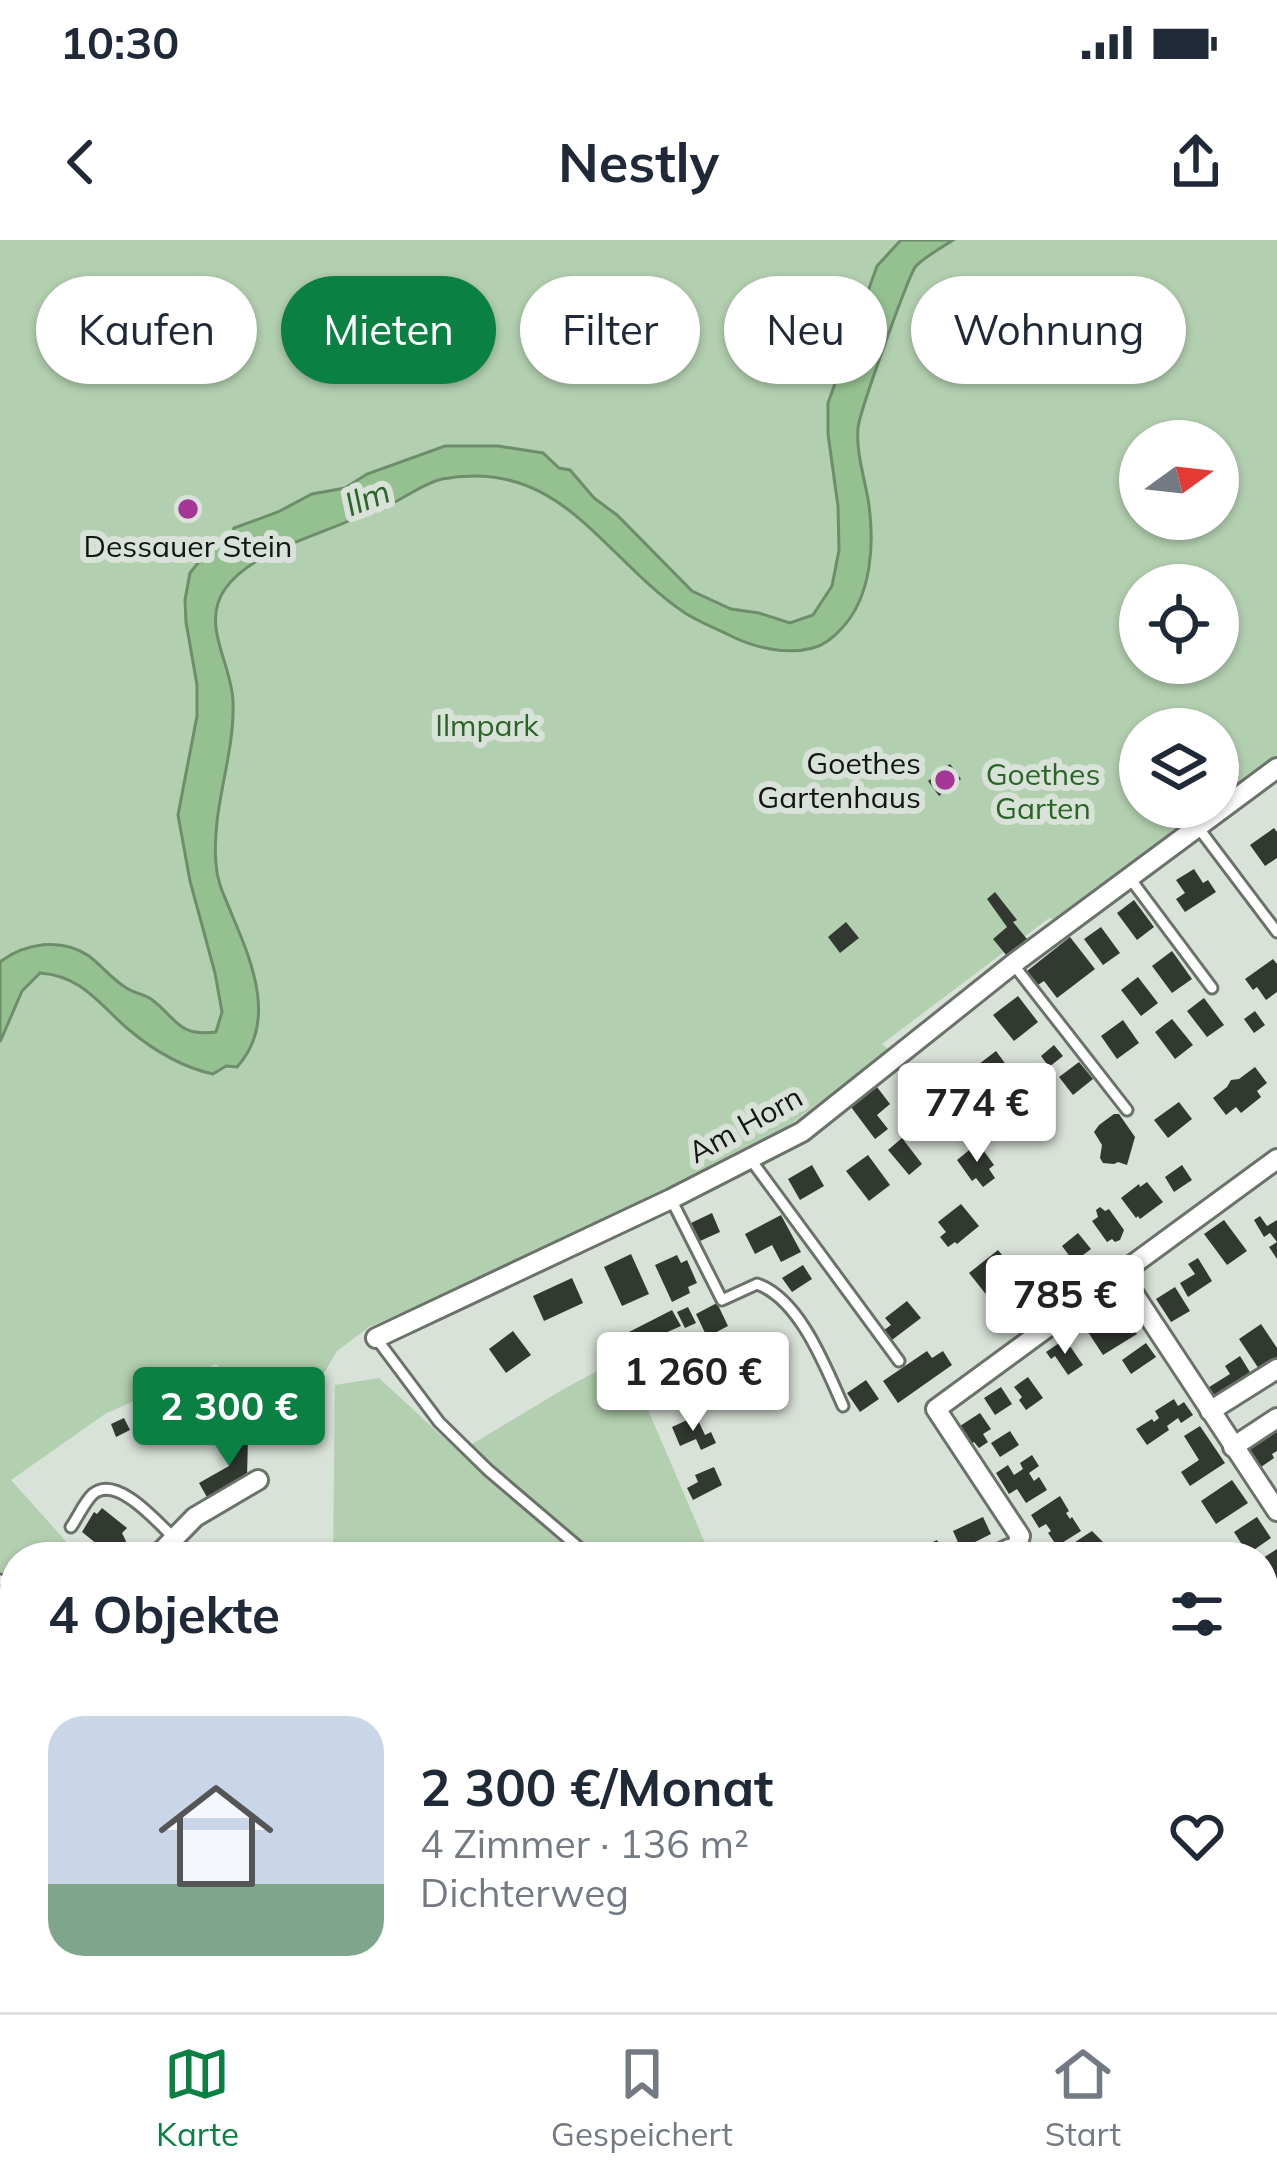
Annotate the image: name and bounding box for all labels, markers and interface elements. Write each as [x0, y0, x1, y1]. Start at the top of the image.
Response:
text: 10:30 [60, 14, 179, 70]
text: Nestly [558, 128, 719, 196]
icon: back [48, 129, 114, 195]
icon: share [1163, 129, 1229, 195]
chip: Kaufen [36, 276, 257, 384]
chip: Mieten [281, 276, 496, 384]
chip: Filter [520, 276, 700, 384]
chip: Neu [724, 276, 887, 384]
chip: Wohnung [911, 276, 1186, 384]
north arrow [1119, 420, 1239, 540]
map controls [1119, 420, 1239, 828]
water label: Ilm [338, 470, 396, 524]
marker: Dessauer Stein [175, 496, 201, 522]
place label: Dessauer Stein [84, 527, 292, 565]
button: locate [1119, 564, 1239, 684]
park label: Ilmpark [435, 706, 539, 744]
button: layers [1119, 708, 1239, 828]
place label: Goethes Gartenhaus [757, 744, 921, 816]
park label: Goethes Garten [986, 755, 1100, 827]
marker: Goethes Gartenhaus [932, 767, 958, 793]
pin: 774 € [893, 1063, 1061, 1165]
street label: Am Horn [681, 1077, 809, 1171]
text: 774 € [925, 1077, 1029, 1126]
pin: 785 € [981, 1255, 1149, 1357]
text: 785 € [1013, 1269, 1117, 1318]
pin: 1 260 € [582, 1332, 804, 1434]
text: 1 260 € [624, 1346, 762, 1395]
pin: 2 300 € [118, 1367, 340, 1469]
text: 2 300 € [160, 1381, 298, 1430]
icon: filters [1164, 1581, 1230, 1647]
text: 4 Objekte [48, 1582, 280, 1646]
text: 2 300 €/Monat [420, 1755, 773, 1819]
icon: home [144, 1764, 288, 1908]
icon: heart [1164, 1803, 1230, 1869]
text: 4 Zimmer · 136 m² [420, 1819, 749, 1868]
text: Dichterweg [420, 1868, 629, 1917]
tab: Karte [156, 2041, 239, 2154]
tab: Gespeichert [551, 2041, 733, 2154]
tab: Start [1045, 2041, 1121, 2154]

